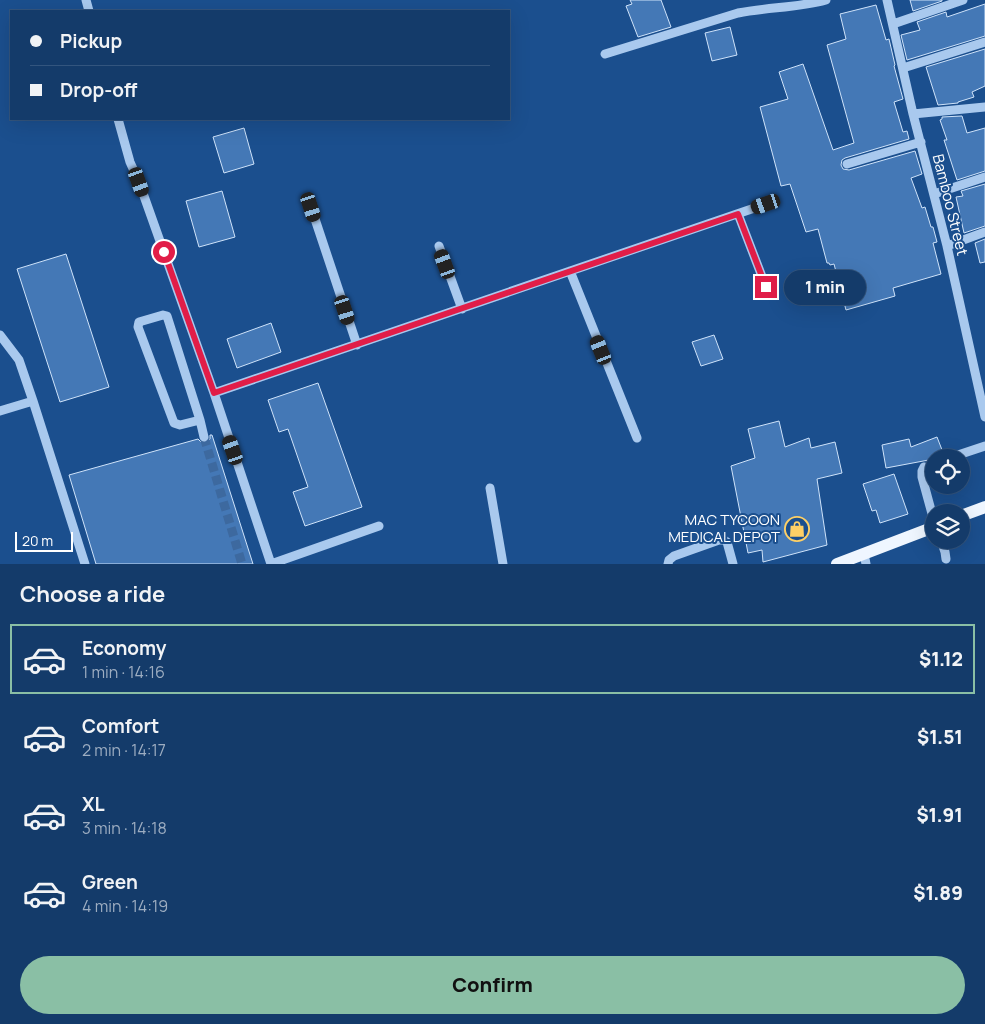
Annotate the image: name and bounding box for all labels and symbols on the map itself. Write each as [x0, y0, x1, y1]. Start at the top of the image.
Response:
street label: Bamboo Street [928, 152, 973, 258]
car [126, 165, 151, 199]
car [299, 190, 322, 224]
car [749, 192, 782, 216]
route start [153, 241, 175, 263]
car [432, 247, 457, 281]
callout: 1 min [784, 270, 866, 304]
route end [755, 276, 777, 298]
car [333, 293, 356, 327]
car [588, 333, 613, 367]
car [221, 433, 244, 467]
place label: MAC TYCOON MEDICAL DEPOT [668, 509, 780, 547]
shop icon: MAC TYCOON MEDICAL DEPOT [784, 516, 810, 542]
scale bar [15, 529, 72, 552]

